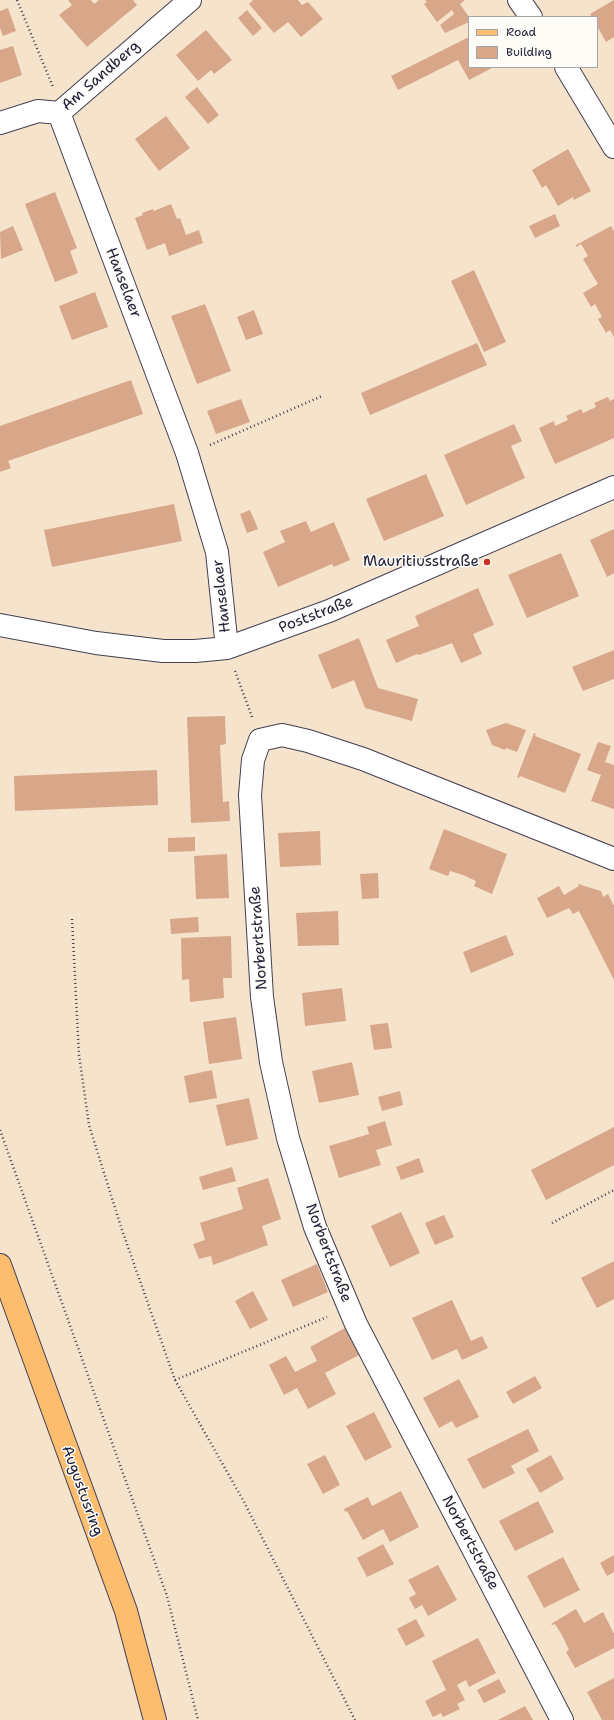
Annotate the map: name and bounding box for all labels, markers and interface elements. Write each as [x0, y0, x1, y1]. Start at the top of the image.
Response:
legend [468, 16, 598, 68]
text: Road [506, 24, 536, 40]
street label: Am Sandberg [58, 37, 144, 115]
text: Building [506, 44, 552, 60]
street label: Hanselaer [101, 245, 145, 321]
place label: Mauritiusstraße [363, 553, 479, 571]
marker: Mauritiusstraße [482, 557, 492, 567]
street label: Hanselaer [209, 558, 235, 634]
street label: Poststraße [276, 593, 356, 637]
street label: Norbertstraße [246, 885, 272, 991]
street label: Norbertstraße [301, 1201, 355, 1305]
street label: Augustusring [57, 1443, 107, 1539]
street label: Norbertstraße [438, 1493, 502, 1593]

